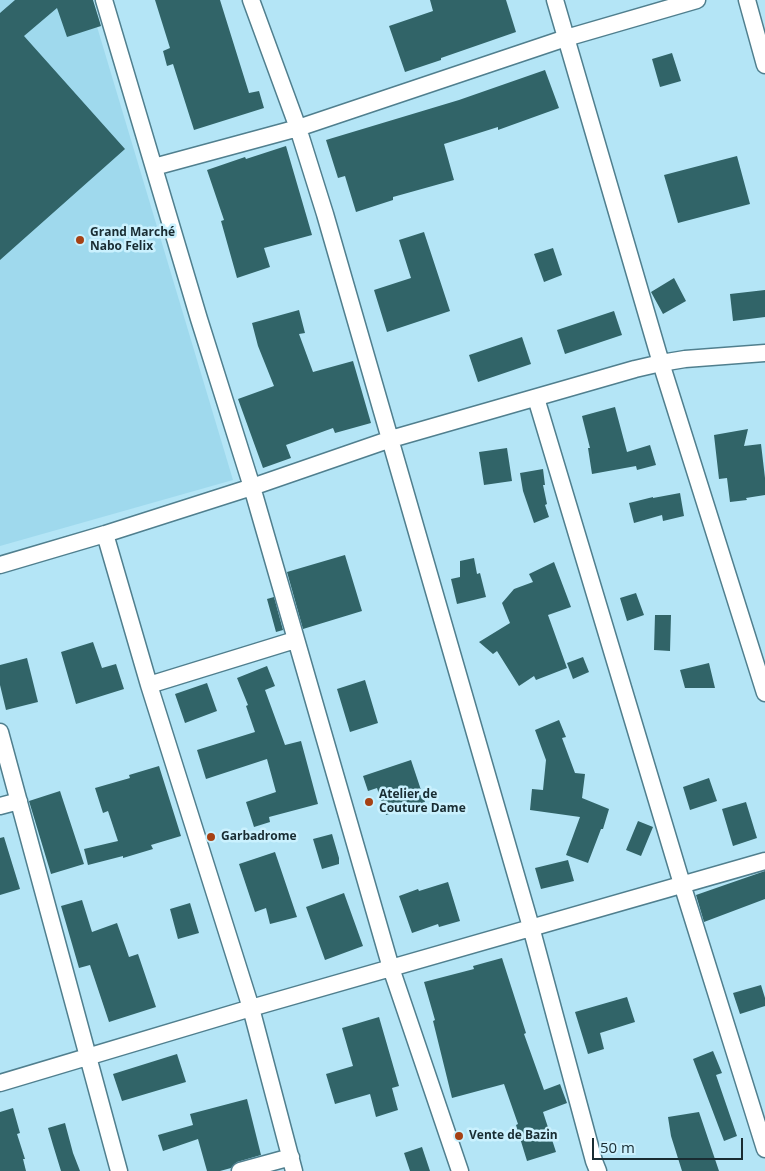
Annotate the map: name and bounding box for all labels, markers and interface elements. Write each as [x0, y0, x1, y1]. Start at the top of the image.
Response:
place label: Grand Marché Nabo Felix [90, 226, 175, 254]
marker: Grand Marché Nabo Felix [74, 234, 86, 246]
place label: Atelier de Couture Dame [379, 788, 466, 816]
marker: Atelier de Couture Dame [363, 796, 375, 808]
place label: Garbadrome [221, 830, 297, 844]
marker: Garbadrome [205, 831, 217, 843]
scale bar [595, 1128, 746, 1160]
place label: Vente de Bazin [469, 1129, 558, 1143]
marker: Vente de Bazin [453, 1130, 465, 1142]
text: 50 m [600, 1137, 635, 1157]

